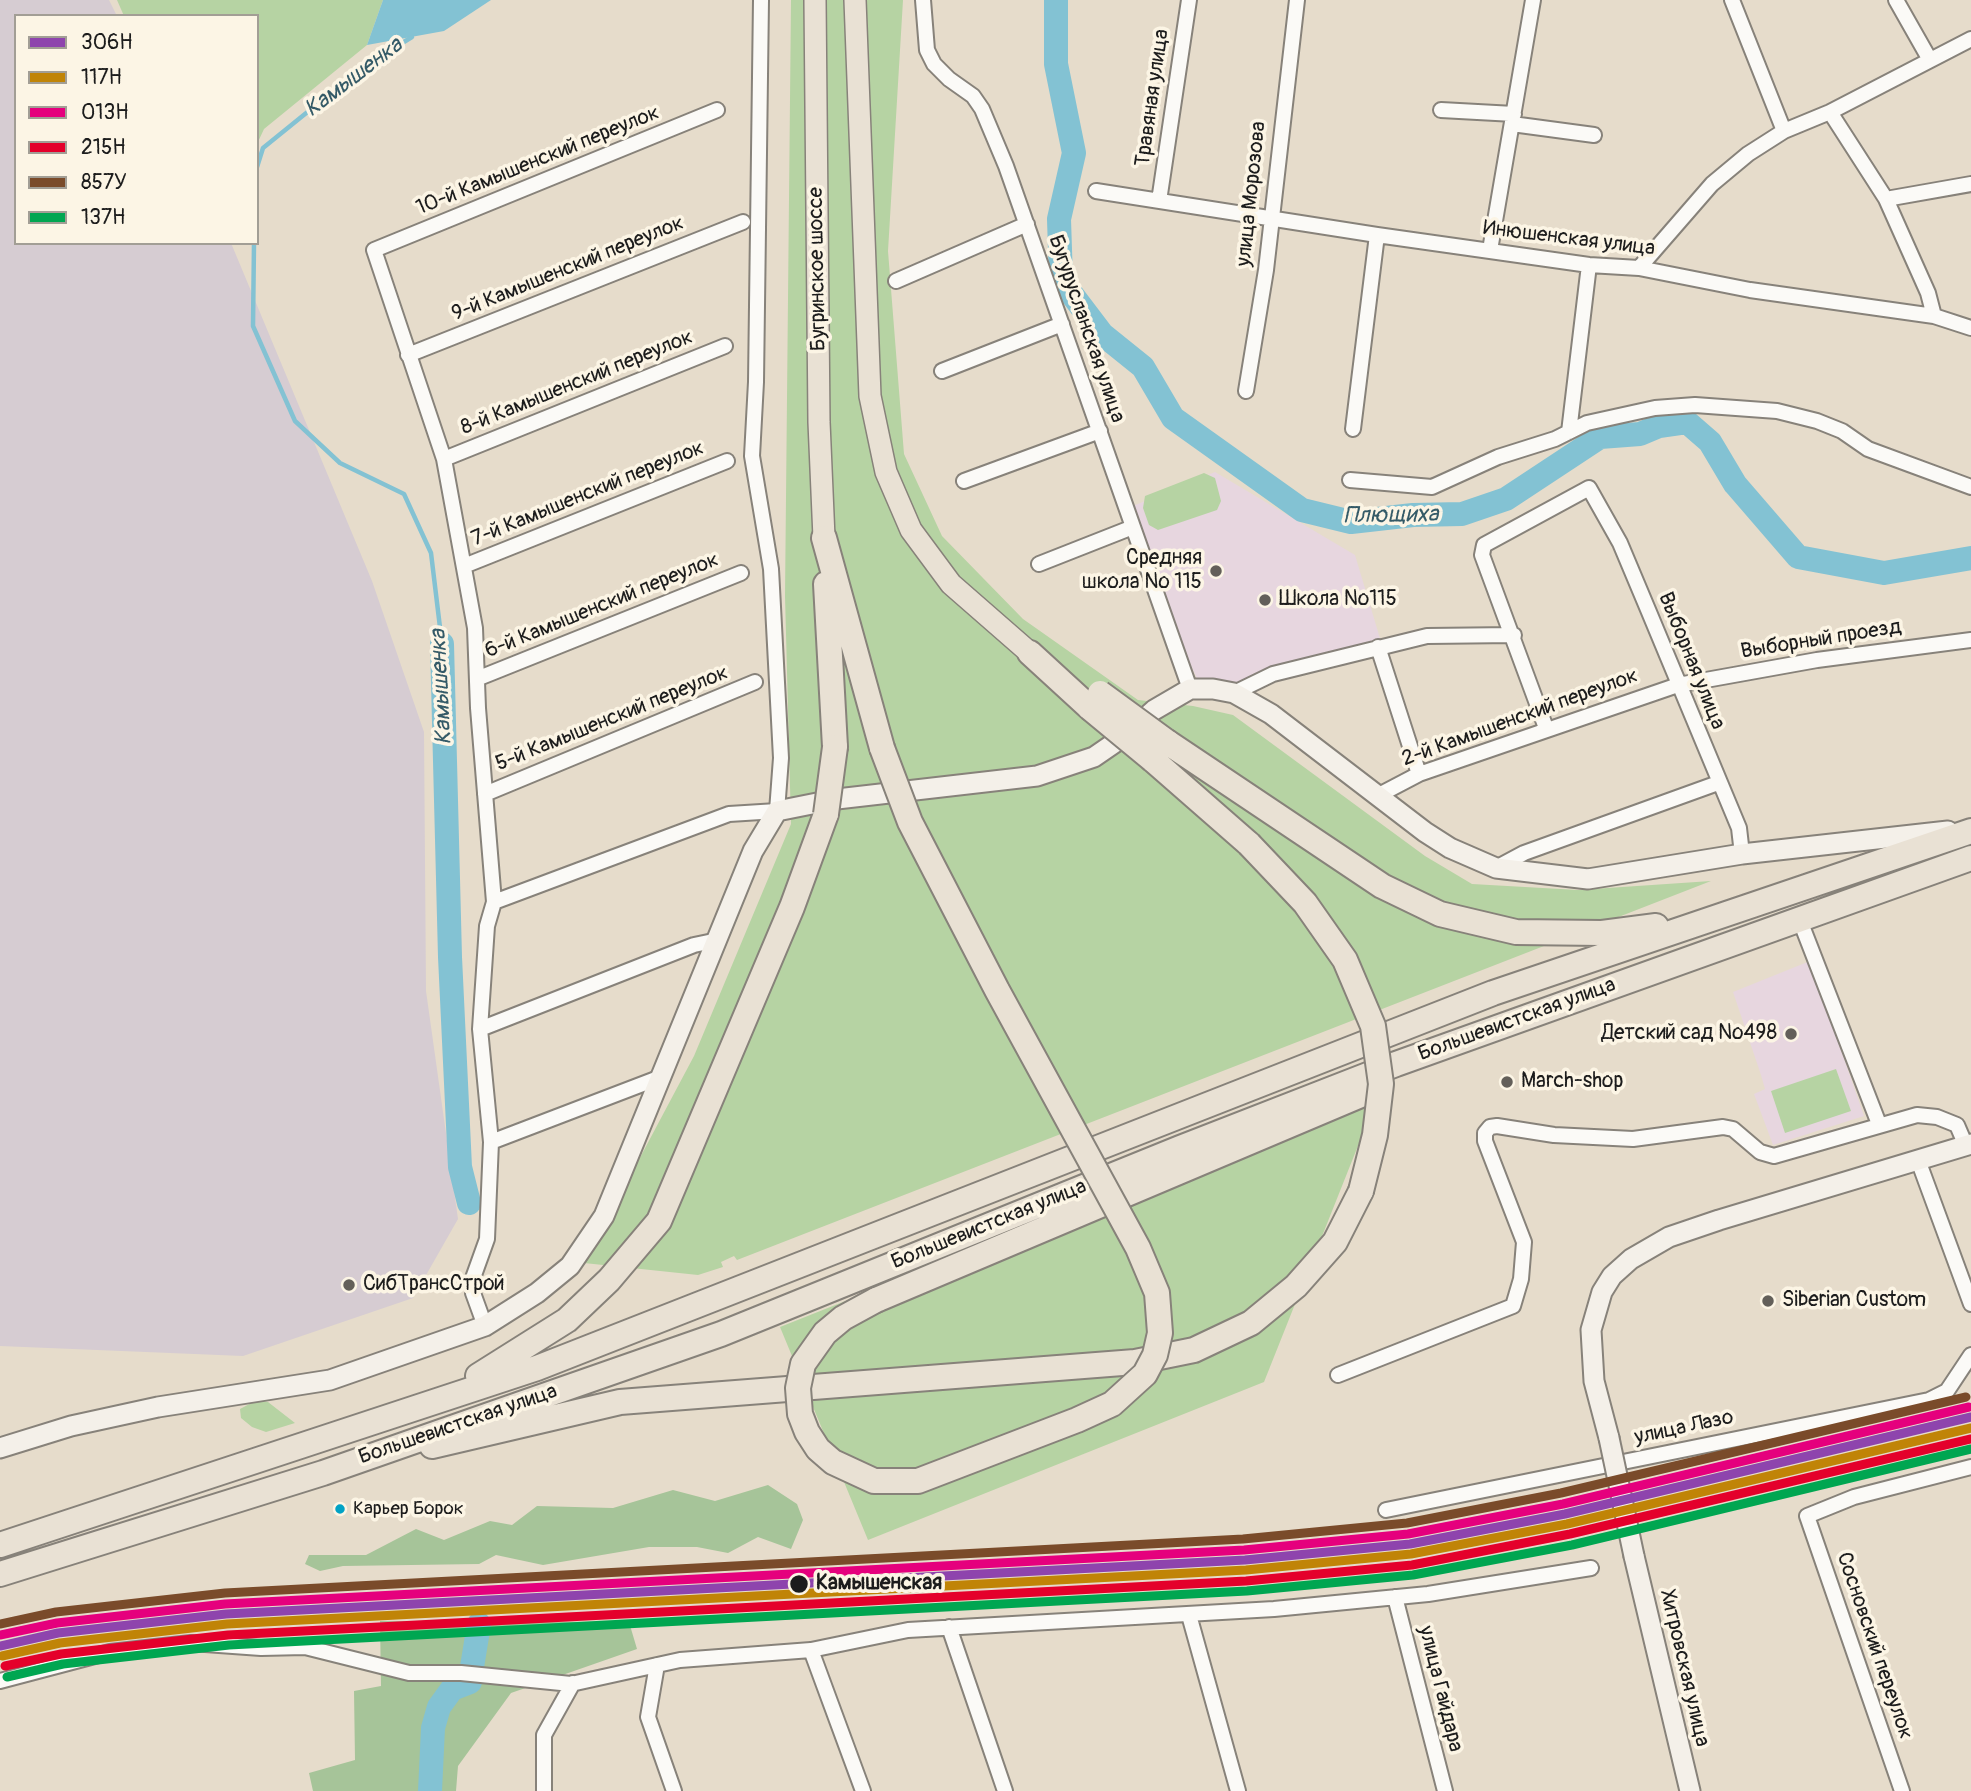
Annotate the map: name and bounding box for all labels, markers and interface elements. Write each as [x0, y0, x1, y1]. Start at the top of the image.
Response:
legend [14, 14, 259, 245]
street label: Травяная улица [1131, 28, 1175, 168]
text: 306Н [81, 29, 133, 56]
water label: Камышенка [300, 32, 408, 124]
text: 117Н [81, 64, 122, 91]
text: 013Н [81, 99, 129, 126]
street label: 10-й Камышенский переулок [413, 101, 663, 221]
street label: улица Морозова [1232, 120, 1272, 268]
text: 215Н [81, 134, 126, 161]
text: 857У [81, 169, 127, 196]
street label: Бугринское шоссе [804, 187, 832, 351]
text: 137Н [81, 204, 125, 231]
street label: 9-й Камышенский переулок [448, 211, 688, 327]
street label: Инюшенская улица [1482, 216, 1656, 262]
street label: Бугурусланская улица [1042, 232, 1130, 426]
street label: 8-й Камышенский переулок [457, 325, 697, 441]
street label: 7-й Камышенский переулок [468, 436, 708, 552]
water label: Плющиха [1343, 501, 1439, 531]
place label: Средняя школа № 115 [1082, 546, 1202, 596]
street label: 6-й Камышенский переулок [482, 548, 722, 664]
marker: Средняя школа № 115 [1208, 563, 1224, 579]
place label: Школа №115 [1279, 587, 1397, 613]
street label: Выборная улица [1652, 589, 1730, 733]
marker: Школа №115 [1257, 592, 1273, 608]
street label: Выборный проезд [1739, 615, 1903, 665]
water label: Камышенка [425, 629, 459, 745]
street label: 5-й Камышенский переулок [492, 661, 732, 777]
street label: 2-й Камышенский переулок [1399, 664, 1641, 772]
street label: Большевистская улица [1415, 973, 1619, 1067]
place label: Детский сад №498 [1601, 1021, 1777, 1047]
marker: Детский сад №498 [1783, 1026, 1799, 1042]
place label: March-shop [1521, 1069, 1623, 1095]
marker: March-shop [1499, 1074, 1515, 1090]
street label: Большевистская улица [888, 1174, 1090, 1276]
place label: СибТрансСтрой [363, 1272, 505, 1298]
marker: СибТрансСтрой [341, 1277, 357, 1293]
place label: Siberian Custom [1782, 1288, 1926, 1314]
marker: Siberian Custom [1760, 1293, 1776, 1309]
street label: Большевистская улица [355, 1379, 561, 1471]
street label: улица Лазо [1632, 1405, 1736, 1451]
place label: Карьер Борок [353, 1498, 464, 1520]
marker: Карьер Борок [333, 1502, 347, 1516]
street label: Сосновский переулок [1830, 1549, 1918, 1743]
place label: Камышенская [816, 1571, 942, 1597]
marker: Камышенская [788, 1573, 810, 1595]
street label: Хитровская улица [1654, 1587, 1714, 1749]
street label: улица Гайдара [1412, 1623, 1468, 1755]

